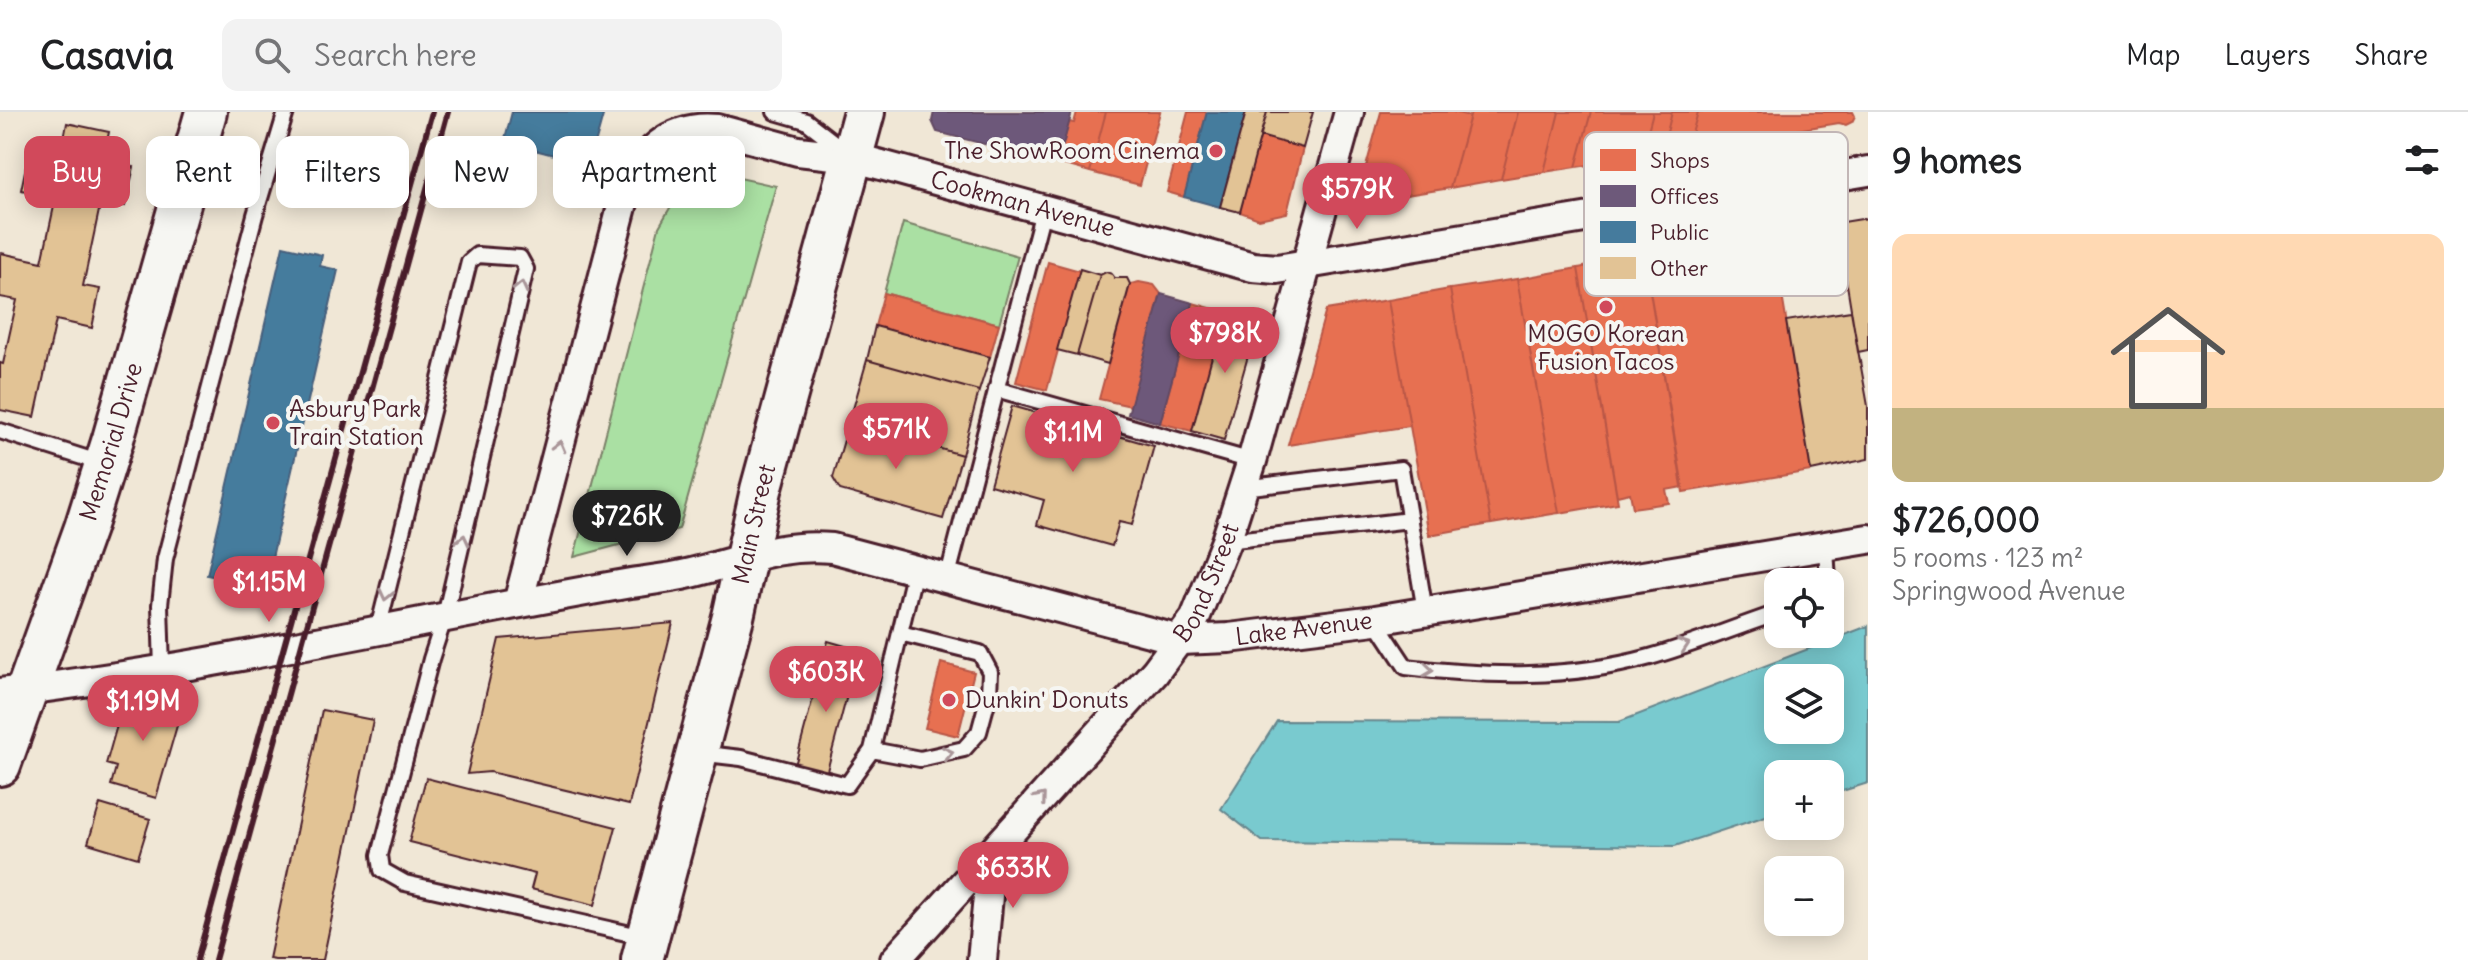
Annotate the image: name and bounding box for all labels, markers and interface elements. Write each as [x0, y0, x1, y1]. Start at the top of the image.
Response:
search box [222, 19, 782, 91]
text: Casavia [40, 32, 174, 79]
icon: search [250, 33, 294, 77]
text: Search here [314, 36, 477, 74]
text: Map [2126, 37, 2181, 73]
text: Layers [2225, 37, 2311, 73]
text: Share [2355, 37, 2428, 73]
legend [1584, 132, 1848, 296]
place label: The ShowRoom Cinema [944, 135, 1200, 165]
chip: Buy [24, 136, 130, 208]
chip: Rent [146, 136, 260, 208]
chip: Filters [276, 136, 409, 208]
chip: New [425, 136, 537, 208]
chip: Apartment [553, 136, 745, 208]
icon: filters [2400, 138, 2444, 182]
text: 9 homes [1892, 139, 2022, 182]
marker: The ShowRoom Cinema [1207, 142, 1225, 160]
text: Shops [1650, 146, 1710, 174]
street label: Cookman Avenue [927, 163, 1118, 242]
pin: $579K [1301, 163, 1413, 231]
text: $579K [1320, 172, 1394, 205]
text: Offices [1650, 182, 1719, 210]
text: Public [1650, 218, 1709, 246]
text: Other [1650, 254, 1708, 282]
one-way arrow [512, 280, 529, 294]
icon: home [2096, 286, 2240, 430]
marker: MOGO Korean Fusion Tacos [1597, 298, 1615, 316]
pin: $798K [1169, 307, 1281, 375]
text: $798K [1188, 316, 1262, 349]
place label: MOGO Korean Fusion Tacos [1527, 318, 1685, 376]
street label: Memorial Drive [72, 359, 148, 524]
place label: Asbury Park Train Station [289, 393, 424, 451]
pin: $571K [840, 403, 952, 471]
pin: $1.1M [1017, 406, 1129, 474]
text: $571K [862, 412, 930, 445]
marker: Asbury Park Train Station [264, 414, 282, 432]
text: $1.1M [1043, 415, 1103, 448]
one-way arrow [550, 440, 567, 453]
street label: Main Street [725, 461, 781, 587]
pin: $726K [571, 490, 683, 558]
text: $726,000 [1892, 498, 2040, 541]
text: $726K [591, 499, 663, 532]
street label: Bond Street [1166, 520, 1245, 648]
one-way arrow [454, 534, 471, 547]
text: 5 rooms · 123 m² [1892, 541, 2084, 574]
pin: $1.15M [204, 556, 334, 624]
text: $1.15M [231, 565, 307, 598]
map controls [1764, 568, 1844, 936]
button: locate [1764, 568, 1844, 648]
text: Springwood Avenue [1892, 574, 2126, 607]
one-way arrow [378, 588, 395, 602]
street label: Lake Avenue [1234, 604, 1374, 651]
one-way arrow [1676, 638, 1690, 654]
pin: $603K [770, 646, 882, 714]
text: $603K [787, 655, 865, 688]
one-way arrow [1421, 661, 1435, 678]
button: layers [1764, 664, 1844, 744]
pin: $1.19M [78, 675, 208, 743]
text: $1.19M [105, 684, 181, 717]
place label: Dunkin' Donuts [965, 684, 1129, 714]
marker: Dunkin' Donuts [940, 691, 958, 709]
one-way arrow [941, 745, 955, 762]
button: + [1764, 760, 1844, 840]
one-way arrow [1031, 793, 1046, 807]
pin: $633K [957, 842, 1069, 910]
text: $633K [975, 851, 1051, 884]
button: − [1764, 856, 1844, 936]

